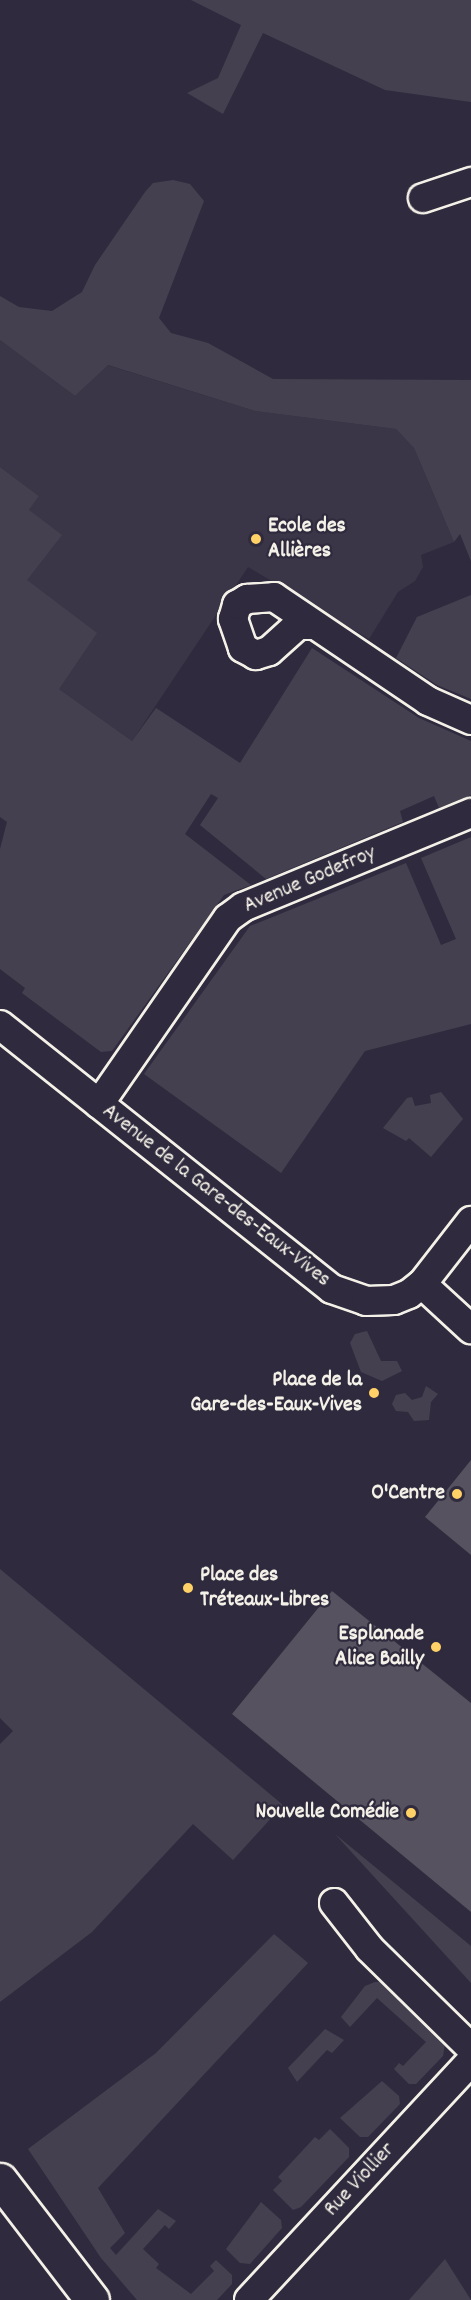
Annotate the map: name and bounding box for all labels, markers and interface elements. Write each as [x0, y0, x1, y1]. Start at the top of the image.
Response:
place label: Ecole des Allières [268, 513, 346, 564]
marker: Ecole des Allières [249, 532, 263, 546]
street label: Avenue Godefroy [240, 840, 380, 920]
street label: Avenue de la Gare-des-Eaux-Vives [97, 1099, 335, 1293]
place label: Place de la Gare-des-Eaux-Vives [190, 1367, 362, 1418]
marker: Place de la Gare-des-Eaux-Vives [367, 1386, 381, 1400]
place label: O'Centre [371, 1481, 445, 1507]
marker: O'Centre [450, 1487, 464, 1501]
place label: Place des Tréteaux-Libres [200, 1562, 329, 1614]
marker: Place des Tréteaux-Libres [181, 1581, 195, 1595]
place label: Esplanade Alice Bailly [335, 1621, 424, 1672]
marker: Esplanade Alice Bailly [429, 1640, 443, 1654]
place label: Nouvelle Comédie [256, 1800, 399, 1826]
marker: Nouvelle Comédie [404, 1806, 418, 1820]
street label: Rue Viollier [319, 2137, 401, 2223]

